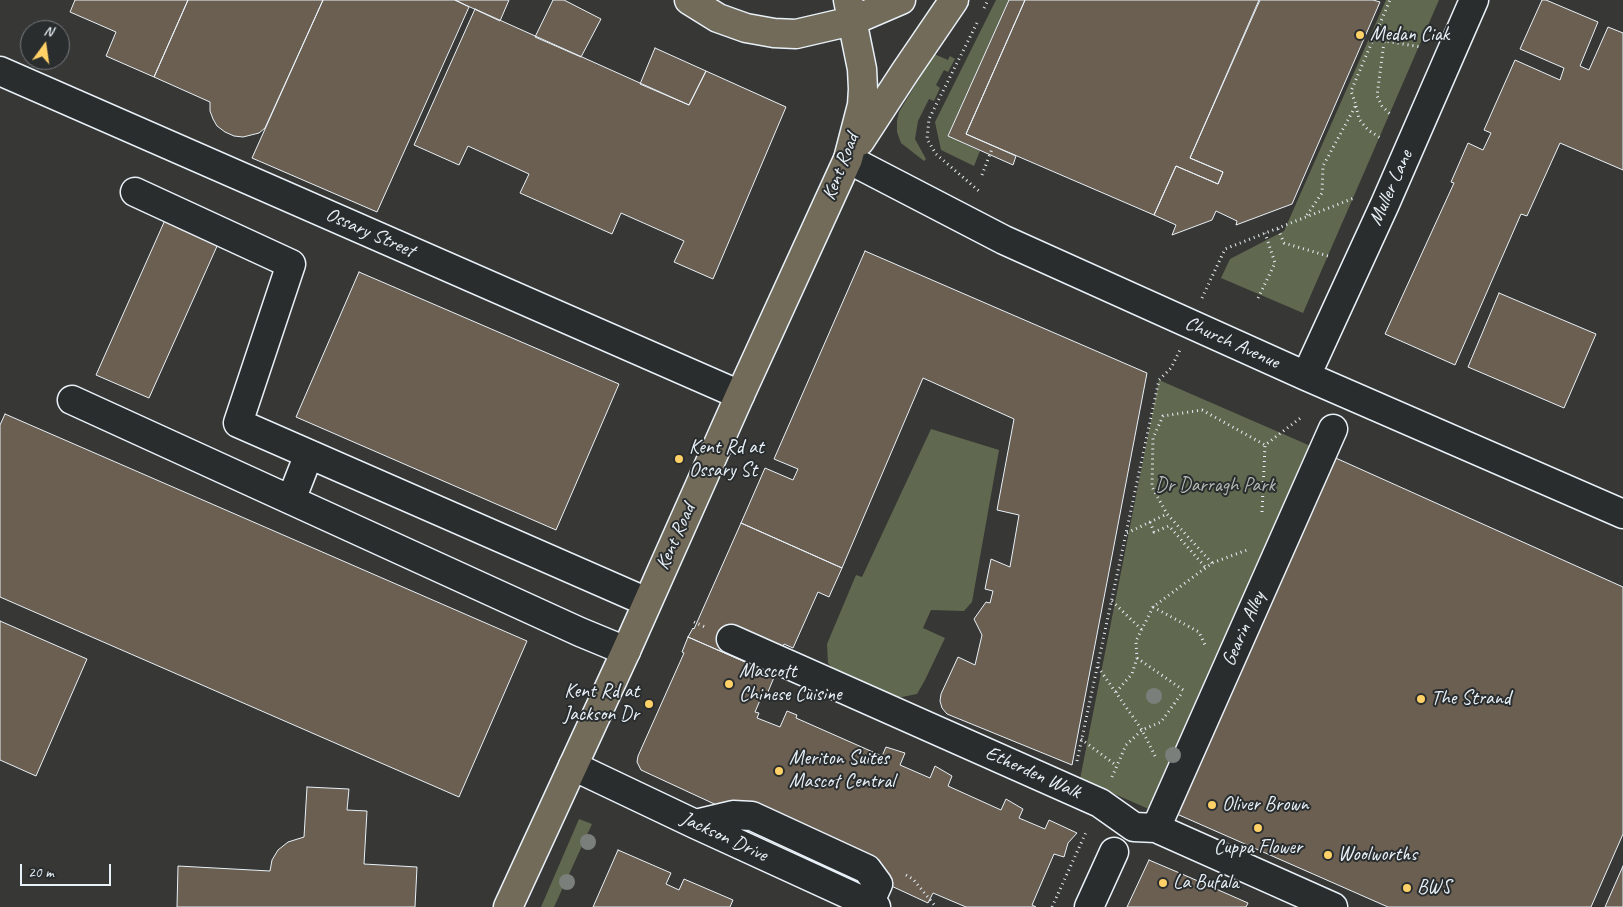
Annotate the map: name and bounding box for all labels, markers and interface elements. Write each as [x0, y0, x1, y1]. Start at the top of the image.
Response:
north arrow [20, 20, 70, 70]
text: N [42, 22, 55, 40]
place label: Medan Ciak [1370, 23, 1449, 47]
marker: Medan Ciak [1354, 29, 1366, 41]
street label: Kent Road [817, 130, 865, 204]
street label: Muller Lane [1364, 147, 1418, 229]
street label: Ossary Street [322, 203, 418, 263]
street label: Church Avenue [1181, 312, 1283, 374]
place label: Kent Rd at Ossary St [689, 436, 764, 483]
marker: Kent Rd at Ossary St [673, 453, 685, 465]
park label: Dr Darragh Park [1155, 474, 1275, 498]
street label: Kent Road [651, 500, 701, 574]
street label: Gearin Alley [1217, 588, 1271, 670]
place label: Mascott Chinese Cuisine [739, 660, 842, 707]
marker: Mascott Chinese Cuisine [723, 678, 735, 690]
place label: Kent Rd at Jackson Dr [563, 680, 639, 727]
place label: The Strand [1431, 687, 1511, 711]
marker: The Strand [1415, 693, 1427, 705]
marker: Kent Rd at Jackson Dr [643, 698, 655, 710]
street label: Etherden Walk [982, 741, 1084, 805]
place label: Meriton Suites Mascot Central [789, 747, 895, 794]
marker: Meriton Suites Mascot Central [773, 765, 785, 777]
place label: Oliver Brown [1222, 793, 1309, 817]
marker: Oliver Brown [1206, 799, 1218, 811]
street label: Jackson Drive [677, 807, 771, 867]
marker: Cuppa Flower [1252, 822, 1264, 834]
place label: Cuppa Flower [1214, 836, 1302, 860]
place label: Woolworths [1338, 843, 1417, 867]
marker: Woolworths [1322, 849, 1334, 861]
scale bar [22, 854, 114, 886]
text: 20 m [28, 863, 54, 882]
place label: La Bufala [1173, 871, 1239, 895]
place label: BWS [1417, 876, 1451, 900]
marker: La Bufala [1157, 877, 1169, 889]
marker: BWS [1401, 882, 1413, 894]

